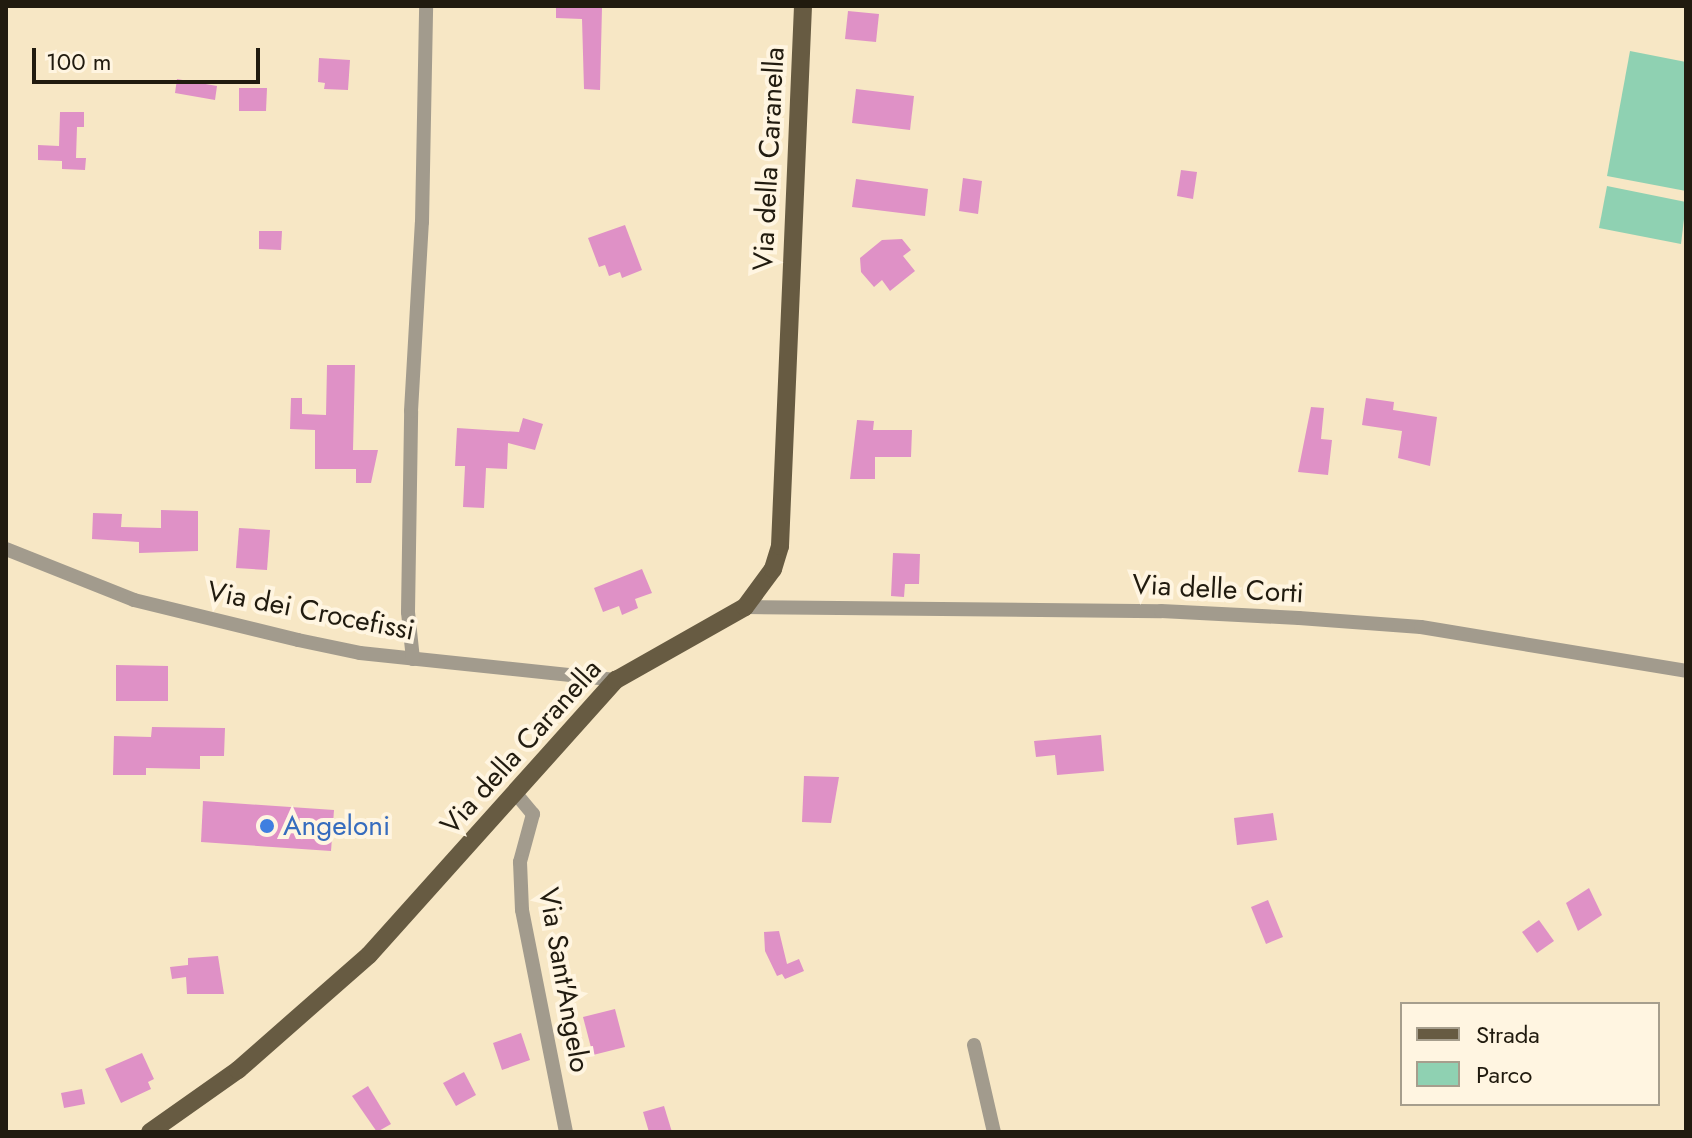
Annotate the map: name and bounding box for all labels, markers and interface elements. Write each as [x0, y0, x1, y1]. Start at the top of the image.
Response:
scale bar [36, 32, 264, 82]
text: 100 m [46, 44, 112, 79]
street label: Via della Caranella [746, 46, 792, 272]
street label: Via delle Corti [1131, 568, 1305, 610]
street label: Via dei Crocefissi [205, 574, 417, 648]
street label: Via della Caranella [434, 653, 608, 841]
place label: Angeloni [283, 809, 390, 843]
marker: Angeloni [258, 817, 276, 835]
street label: Via Sant'Angelo [531, 885, 597, 1075]
legend [1400, 1002, 1660, 1106]
text: Strada [1476, 1017, 1540, 1052]
text: Parco [1476, 1057, 1532, 1092]

